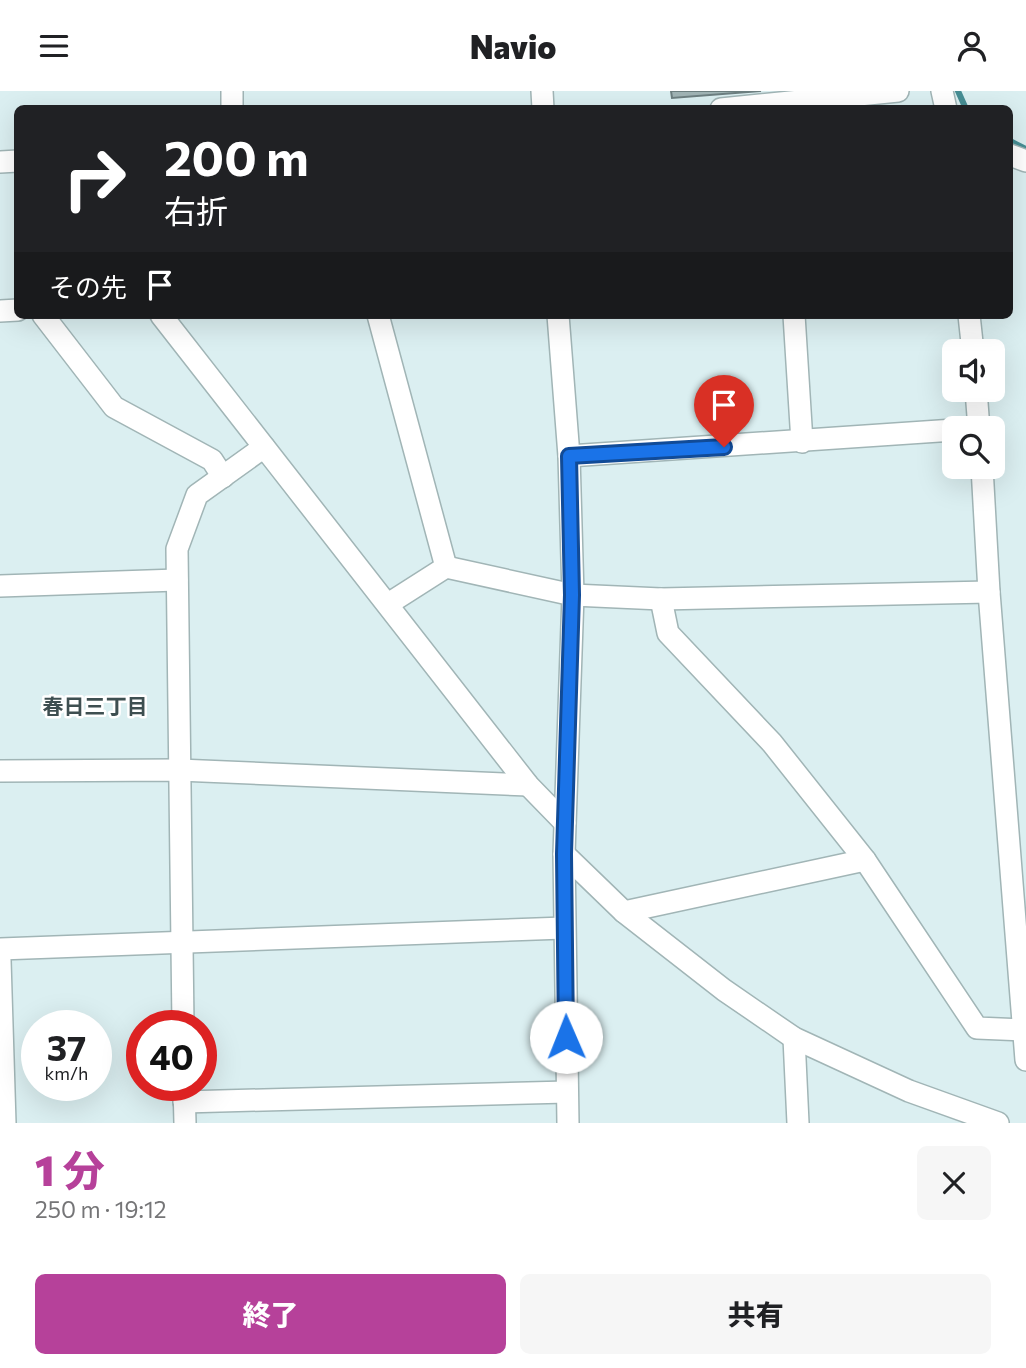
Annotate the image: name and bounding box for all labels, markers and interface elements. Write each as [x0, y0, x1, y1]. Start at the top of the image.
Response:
text: Navio [470, 26, 556, 66]
icon: menu [35, 27, 73, 65]
icon: person [953, 27, 991, 65]
text: 200 m [164, 126, 309, 186]
icon: right [49, 133, 140, 224]
text: 右折 [164, 190, 228, 230]
icon: arrive [141, 266, 179, 304]
text: その先 [49, 271, 127, 302]
map controls [942, 339, 1005, 479]
button: sound [942, 339, 1005, 402]
pin [694, 375, 754, 447]
icon: arrive [705, 386, 743, 424]
button: search [942, 416, 1005, 479]
district label: 春日三丁目 [43, 693, 148, 718]
position arrow [529, 1000, 603, 1074]
speed limit sign: 40 [126, 1010, 217, 1101]
text: 37 [47, 1025, 86, 1068]
text: km/h [45, 1062, 88, 1084]
text: 1 分 [35, 1143, 105, 1195]
button: close [917, 1146, 991, 1220]
text: 250 m · 19:12 [35, 1195, 167, 1223]
button: 終了 [35, 1274, 506, 1354]
button: 共有 [520, 1274, 991, 1354]

